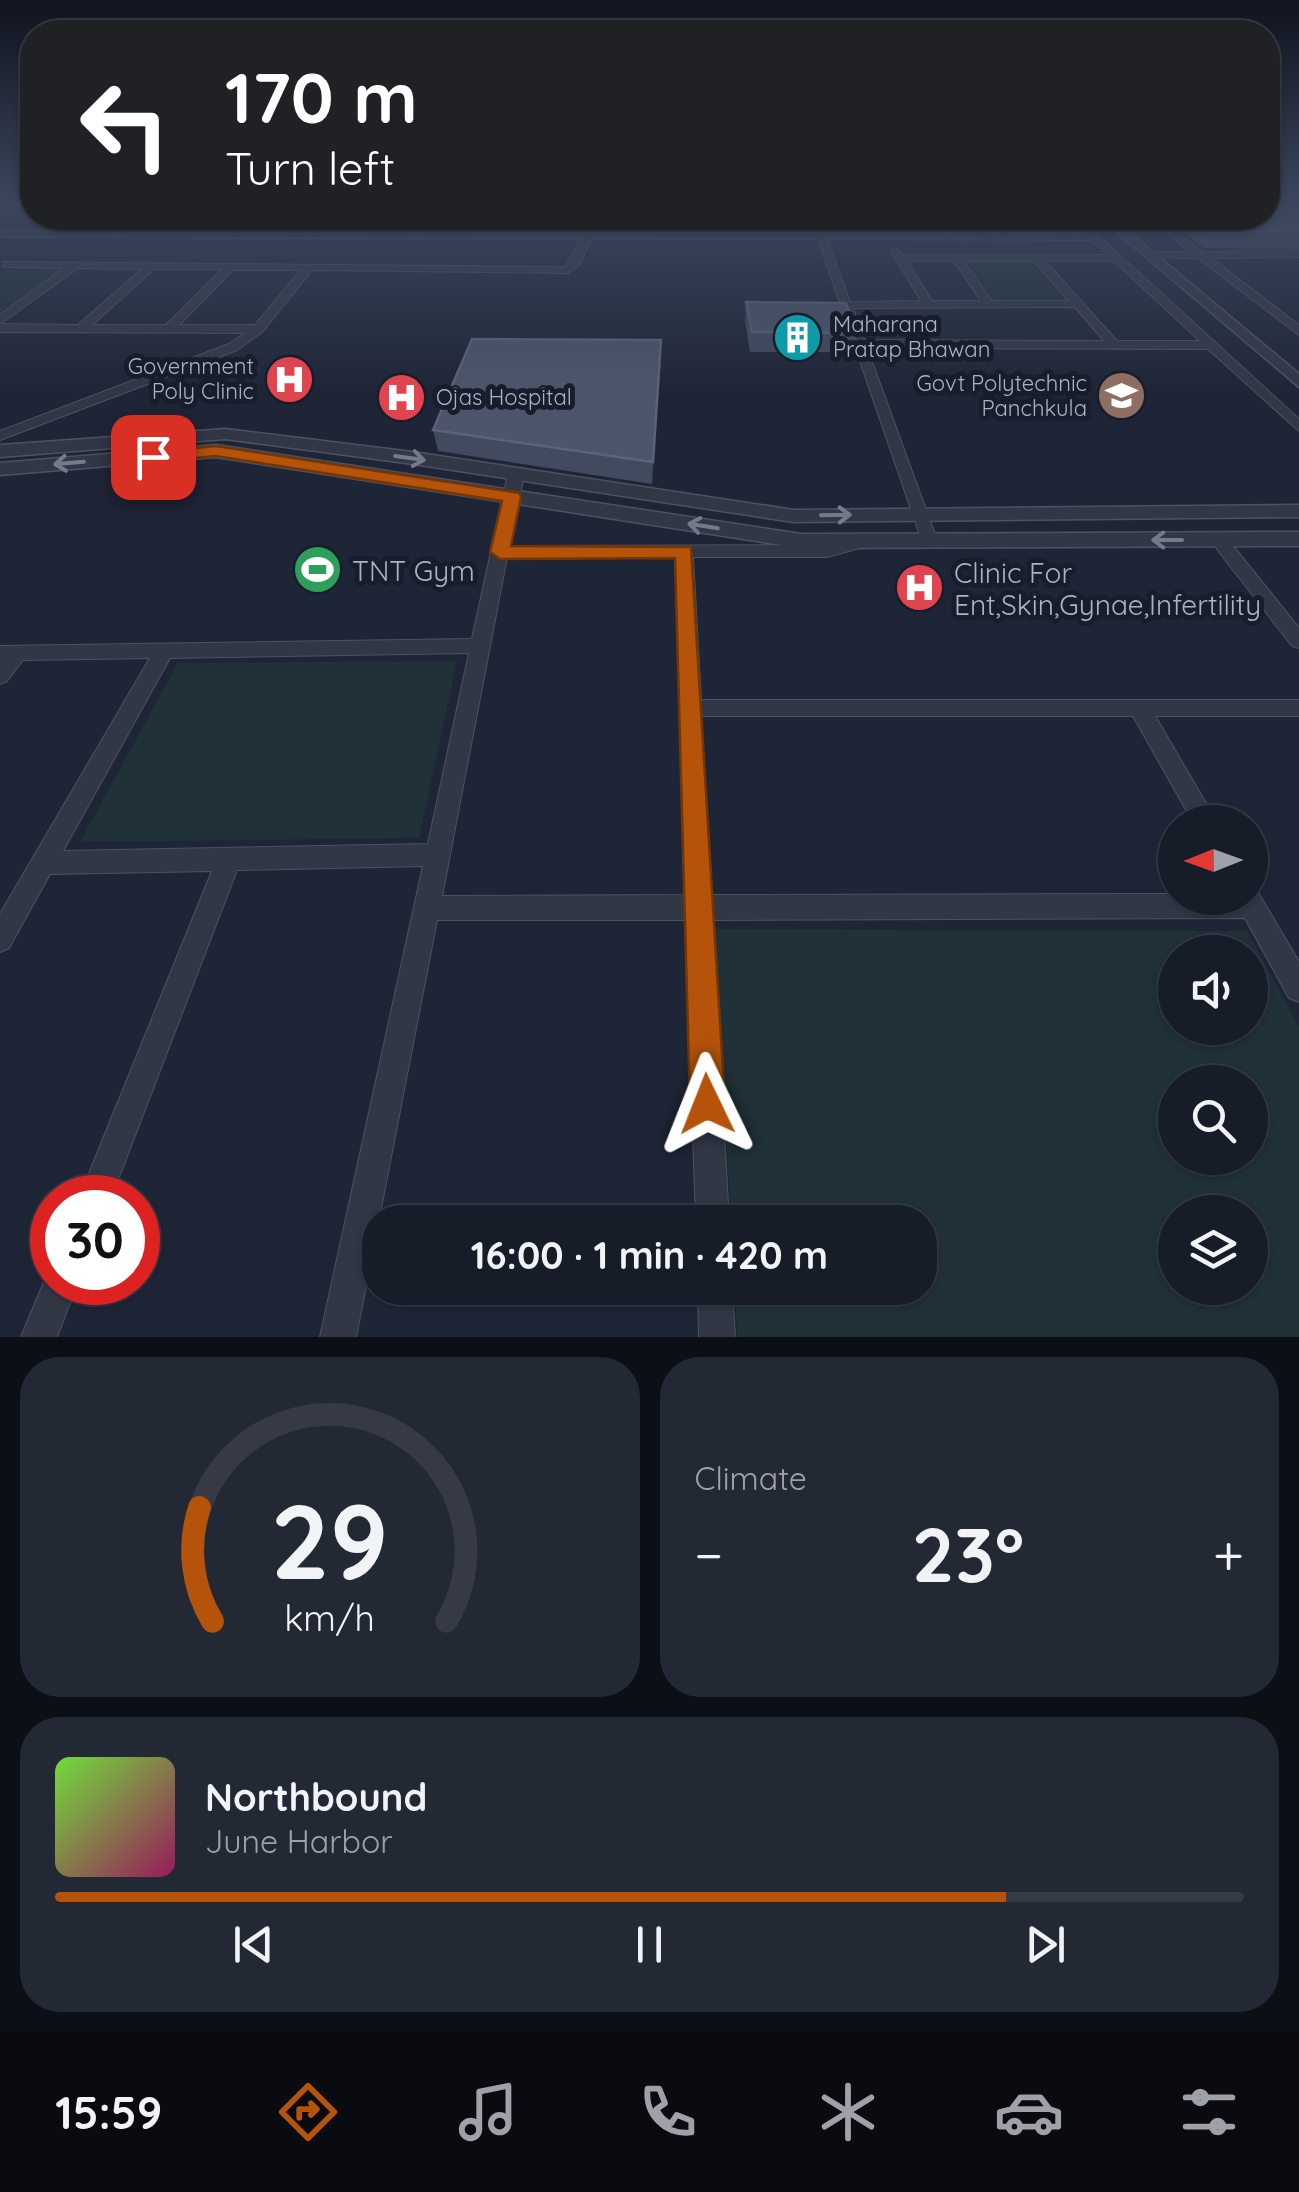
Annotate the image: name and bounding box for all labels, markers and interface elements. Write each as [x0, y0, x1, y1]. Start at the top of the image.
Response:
text: 170 m [225, 53, 418, 141]
icon: left [60, 60, 190, 190]
text: Turn left [225, 140, 395, 196]
place label: Maharana Pratap Bhawan [833, 310, 990, 363]
building icon: Maharana Pratap Bhawan [772, 311, 824, 363]
place label: Government Poly Clinic [128, 352, 254, 405]
hospital icon: Government Poly Clinic [263, 353, 315, 405]
place label: Govt Polytechnic Panchkula [916, 369, 1087, 422]
school or university icon: Govt Polytechnic Panchkula [1096, 370, 1148, 422]
hospital icon: Ojas Hospital [375, 371, 427, 423]
place label: Ojas Hospital [436, 383, 572, 411]
pin [111, 415, 196, 500]
icon: arrive [126, 430, 181, 485]
one-way arrow [394, 449, 426, 467]
one-way arrow [53, 454, 85, 473]
one-way arrow [819, 506, 851, 525]
one-way arrow [687, 516, 719, 534]
one-way arrow [1151, 530, 1184, 550]
sports icon: TNT Gym [291, 544, 343, 596]
place label: TNT Gym [352, 553, 475, 588]
place label: Clinic For Ent,Skin,Gynae,Infertility [954, 555, 1261, 622]
hospital icon: Clinic For Ent,Skin,Gynae,Infertility [893, 562, 945, 614]
north arrow [1158, 805, 1268, 915]
map controls [1158, 805, 1268, 1305]
button: sound [1158, 935, 1268, 1045]
position arrow [655, 1052, 759, 1156]
button: search [1158, 1065, 1268, 1175]
speed limit sign: 30 [30, 1175, 160, 1305]
button: layers [1158, 1195, 1268, 1305]
text: 16:00 · 1 min · 420 m [471, 1231, 828, 1279]
text: Climate [695, 1458, 807, 1498]
text: 29 [271, 1475, 389, 1605]
text: 23° [912, 1507, 1024, 1601]
text: − [695, 1520, 723, 1589]
text: + [1213, 1520, 1244, 1589]
text: km/h [284, 1595, 375, 1640]
text: Northbound [205, 1773, 427, 1821]
text: June Harbor [205, 1821, 393, 1861]
icon: previous [226, 1917, 281, 1972]
icon: pause [622, 1917, 677, 1972]
icon: next [1018, 1917, 1073, 1972]
icon: directions [273, 2077, 343, 2147]
icon: music [453, 2077, 523, 2147]
icon: phone [633, 2077, 703, 2147]
icon: climate [813, 2077, 883, 2147]
icon: car [994, 2077, 1064, 2147]
icon: filters [1174, 2077, 1244, 2147]
text: 15:59 [55, 2084, 162, 2140]

